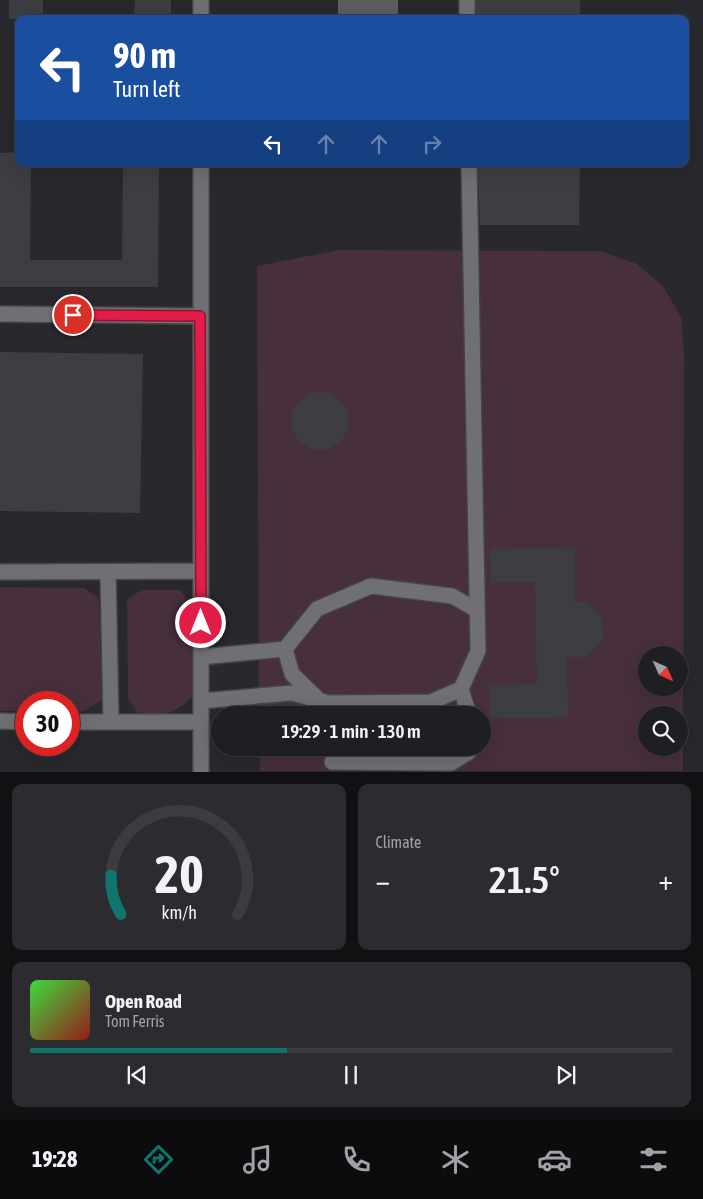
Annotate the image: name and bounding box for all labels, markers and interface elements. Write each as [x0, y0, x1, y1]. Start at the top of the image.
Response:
icon: left [30, 35, 95, 100]
text: 90 m [113, 35, 176, 75]
text: Turn left [113, 76, 180, 102]
icon: left [259, 130, 287, 158]
icon: ahead [312, 130, 340, 158]
icon: ahead [365, 130, 393, 158]
icon: right [418, 130, 446, 158]
pin [52, 294, 94, 336]
icon: arrive [59, 301, 87, 329]
position arrow [174, 596, 226, 648]
north arrow [638, 646, 688, 696]
map controls [638, 646, 688, 756]
speed limit sign: 30 [15, 691, 80, 756]
button: search [638, 706, 688, 756]
text: 19:29 · 1 min · 130 m [281, 720, 421, 742]
text: Climate [376, 833, 421, 851]
text: 20 [154, 844, 203, 904]
text: 21.5° [489, 858, 560, 901]
text: − [376, 864, 390, 896]
text: + [658, 864, 673, 896]
text: km/h [161, 902, 196, 923]
text: Open Road [105, 990, 182, 1012]
text: Tom Ferris [105, 1012, 164, 1030]
icon: previous [123, 1061, 151, 1089]
icon: pause [337, 1061, 365, 1089]
icon: next [552, 1061, 580, 1089]
icon: directions [141, 1142, 176, 1177]
icon: music [240, 1142, 275, 1177]
icon: phone [339, 1142, 374, 1177]
icon: climate [438, 1142, 473, 1177]
icon: car [537, 1142, 572, 1177]
icon: filters [636, 1142, 671, 1177]
text: 19:28 [32, 1146, 77, 1172]

